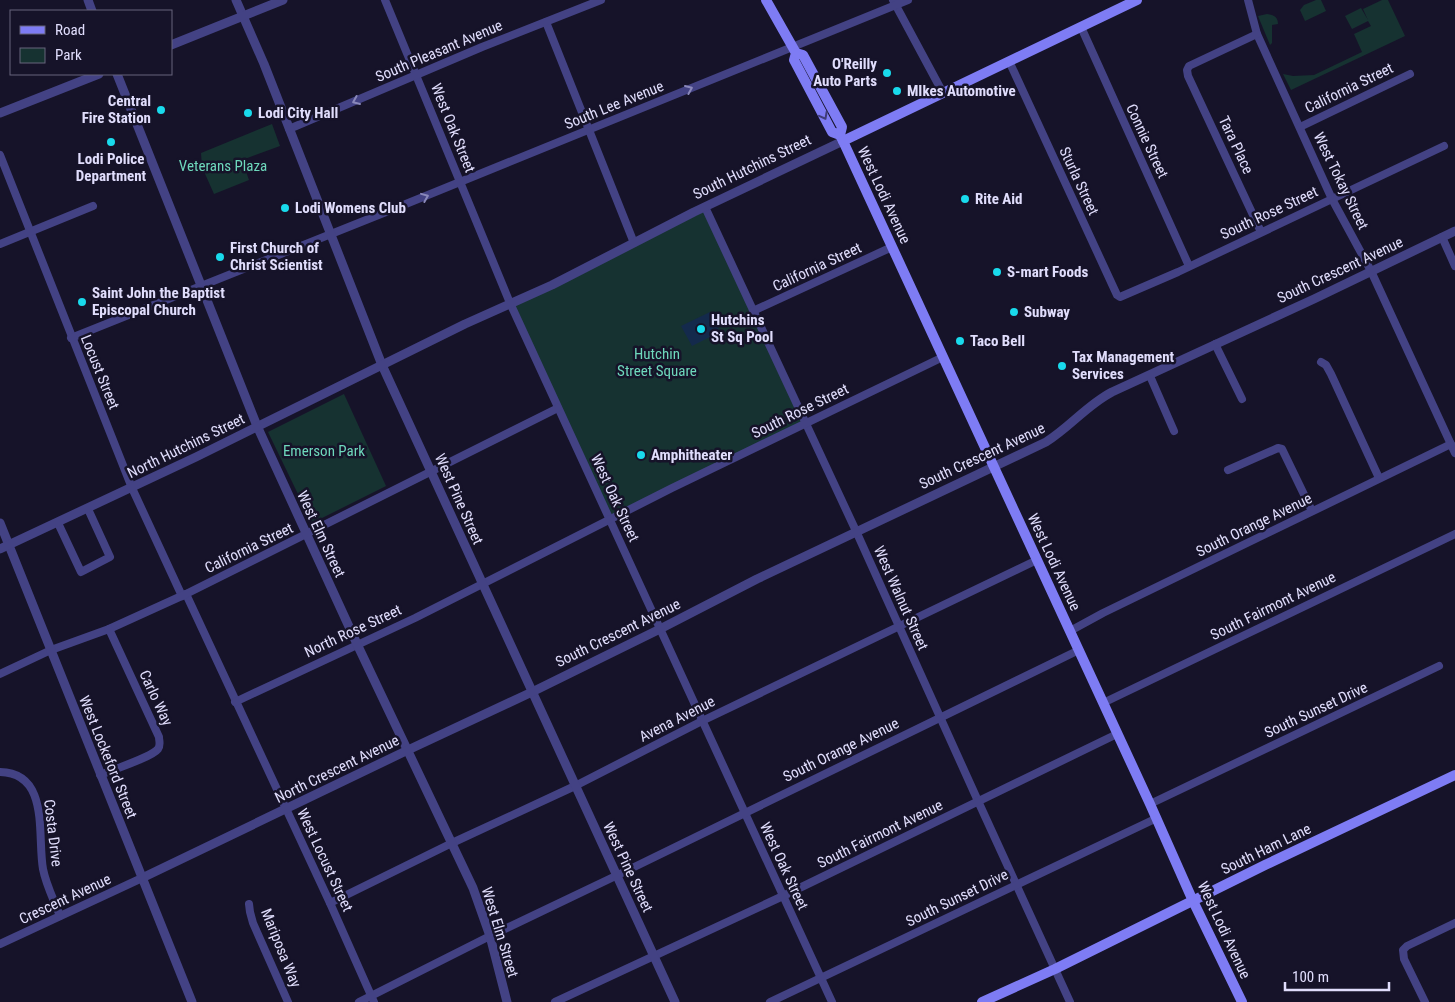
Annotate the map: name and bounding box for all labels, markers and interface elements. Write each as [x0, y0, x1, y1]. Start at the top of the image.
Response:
legend [10, 10, 172, 75]
street label: South Pleasant Avenue [373, 16, 505, 86]
text: Road [55, 21, 85, 39]
text: Park [55, 46, 82, 64]
place label: O'Reilly Auto Parts [813, 55, 877, 90]
street label: California Street [1302, 59, 1396, 117]
marker: O'Reilly Auto Parts [881, 67, 893, 79]
street label: South Lee Avenue [562, 77, 666, 133]
street label: West Oak Street [427, 81, 479, 175]
place label: MIkes Automotive [907, 82, 1016, 100]
one-way arrow [684, 85, 693, 96]
marker: MIkes Automotive [891, 85, 903, 97]
place label: Central Fire Station [82, 92, 151, 127]
one-way arrow [352, 94, 361, 105]
street label: Connie Street [1122, 101, 1172, 181]
marker: Central Fire Station [155, 104, 167, 116]
place label: Lodi City Hall [258, 104, 338, 122]
marker: Lodi City Hall [242, 107, 254, 119]
one-way arrow [817, 110, 827, 119]
street label: Tara Place [1215, 113, 1257, 177]
street label: West Tokay Street [1310, 129, 1372, 233]
street label: South Hutchins Street [690, 131, 814, 203]
marker: Lodi Police Department [105, 136, 117, 148]
street label: West Lodi Avenue [854, 144, 914, 246]
street label: Sturla Street [1055, 144, 1103, 218]
place label: Lodi Police Department [76, 150, 147, 185]
park label: Veterans Plaza [179, 157, 267, 175]
street label: South Rose Street [1217, 183, 1321, 243]
place label: Rite Aid [975, 190, 1022, 208]
one-way arrow [420, 192, 429, 203]
marker: Rite Aid [959, 193, 971, 205]
place label: Lodi Womens Club [295, 199, 406, 217]
marker: Lodi Womens Club [279, 202, 291, 214]
street label: South Crescent Avenue [1274, 233, 1406, 307]
place label: First Church of Christ Scientist [230, 239, 323, 274]
street label: California Street [770, 239, 864, 295]
marker: First Church of Christ Scientist [214, 251, 226, 263]
place label: S-mart Foods [1007, 263, 1088, 281]
marker: S-mart Foods [991, 266, 1003, 278]
place label: Saint John the Baptist Episcopal Church [92, 284, 225, 319]
marker: Saint John the Baptist Episcopal Church [76, 296, 88, 308]
place label: Subway [1024, 303, 1070, 321]
marker: Subway [1008, 306, 1020, 318]
place label: Hutchins St Sq Pool [711, 311, 773, 346]
marker: Hutchins St Sq Pool [695, 323, 707, 335]
street label: Locust Street [77, 332, 123, 412]
place label: Taco Bell [970, 332, 1025, 350]
marker: Taco Bell [954, 335, 966, 347]
park label: Hutchin Street Square [617, 345, 697, 380]
place label: Tax Management Services [1072, 348, 1175, 383]
marker: Tax Management Services [1056, 360, 1068, 372]
street label: South Rose Street [749, 380, 851, 442]
street label: North Hutchins Street [124, 410, 248, 482]
street label: South Crescent Avenue [916, 419, 1048, 493]
park label: Emerson Park [283, 442, 365, 460]
place label: Amphitheater [651, 446, 732, 464]
marker: Amphitheater [635, 449, 647, 461]
street label: West Pine Street [431, 451, 487, 547]
street label: West Oak Street [587, 451, 643, 545]
street label: West Elm Street [293, 488, 349, 580]
street label: South Orange Avenue [1193, 489, 1315, 561]
street label: West Lodi Avenue [1024, 511, 1084, 613]
street label: California Street [202, 519, 296, 577]
street label: West Walnut Street [870, 543, 932, 653]
street label: South Fairmont Avenue [1207, 568, 1339, 644]
street label: South Crescent Avenue [553, 595, 683, 671]
street label: North Rose Street [302, 601, 404, 661]
street label: Carlo Way [135, 667, 177, 729]
street label: South Sunset Drive [1262, 678, 1370, 742]
street label: Avena Avenue [636, 692, 718, 746]
street label: West Lockeford Street [75, 693, 141, 821]
street label: South Orange Avenue [780, 714, 902, 786]
street label: North Crescent Avenue [272, 731, 402, 807]
street label: South Fairmont Avenue [814, 796, 946, 872]
street label: Costa Drive [40, 798, 66, 868]
street label: West Locust Street [293, 806, 357, 914]
street label: West Pine Street [599, 819, 657, 915]
street label: West Oak Street [756, 819, 812, 913]
street label: South Ham Lane [1218, 820, 1314, 878]
street label: South Sunset Drive [903, 865, 1011, 931]
street label: Crescent Avenue [16, 870, 114, 928]
street label: West Lodi Avenue [1194, 879, 1254, 981]
street label: West Elm Street [478, 885, 522, 979]
street label: Mariposa Way [257, 906, 305, 990]
scale bar [1285, 960, 1389, 992]
text: 100 m [1292, 968, 1329, 986]

